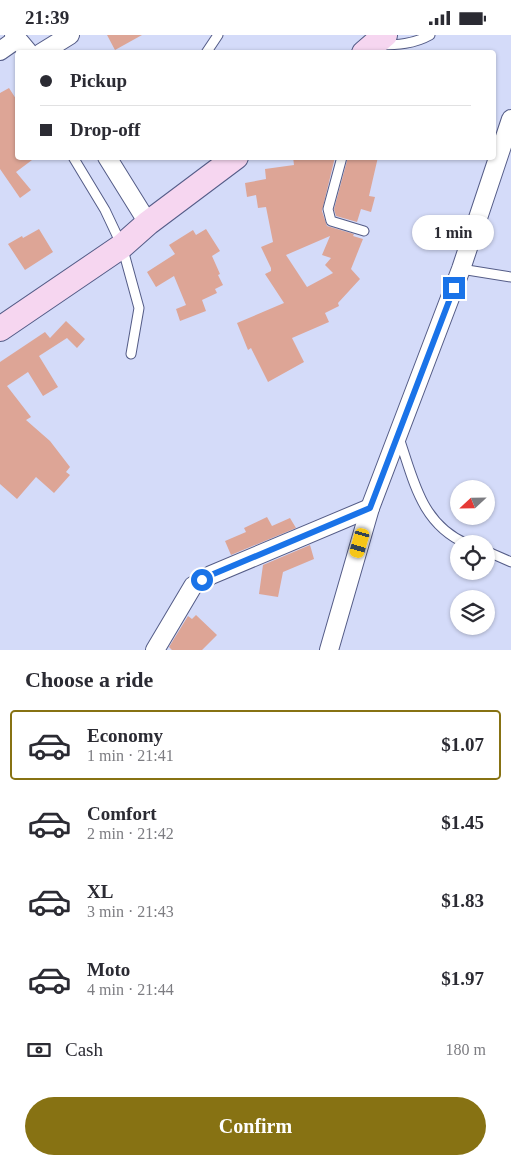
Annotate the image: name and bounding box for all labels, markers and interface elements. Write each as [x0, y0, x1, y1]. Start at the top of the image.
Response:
text: 21:39 [25, 7, 69, 28]
text: Pickup [70, 70, 127, 91]
text: Drop-off [70, 119, 140, 140]
callout: 1 min [413, 215, 495, 251]
text: 1 min [434, 224, 472, 241]
route end [443, 277, 465, 299]
north arrow [450, 480, 495, 525]
map controls [450, 480, 495, 635]
car [348, 527, 371, 559]
button: locate [450, 535, 495, 580]
route start [191, 569, 213, 591]
button: layers [450, 590, 495, 635]
text: Choose a ride [25, 667, 153, 692]
icon: car [27, 723, 72, 768]
text: Economy [87, 725, 163, 746]
text: $1.07 [441, 734, 484, 755]
text: 1 min · 21:41 [87, 747, 174, 764]
icon: car [27, 801, 72, 846]
text: Comfort [87, 803, 157, 824]
text: $1.45 [441, 812, 484, 833]
text: 2 min · 21:42 [87, 825, 174, 842]
icon: car [27, 879, 72, 924]
text: XL [87, 881, 113, 902]
text: $1.83 [441, 890, 484, 911]
text: 3 min · 21:43 [87, 903, 174, 920]
icon: car [27, 957, 72, 1002]
text: Moto [87, 959, 130, 980]
text: $1.97 [441, 968, 484, 989]
text: 4 min · 21:44 [87, 981, 174, 998]
icon: cash [25, 1036, 53, 1064]
text: Cash [65, 1039, 103, 1060]
text: 180 m [446, 1041, 486, 1058]
button: Confirm [25, 1097, 486, 1155]

